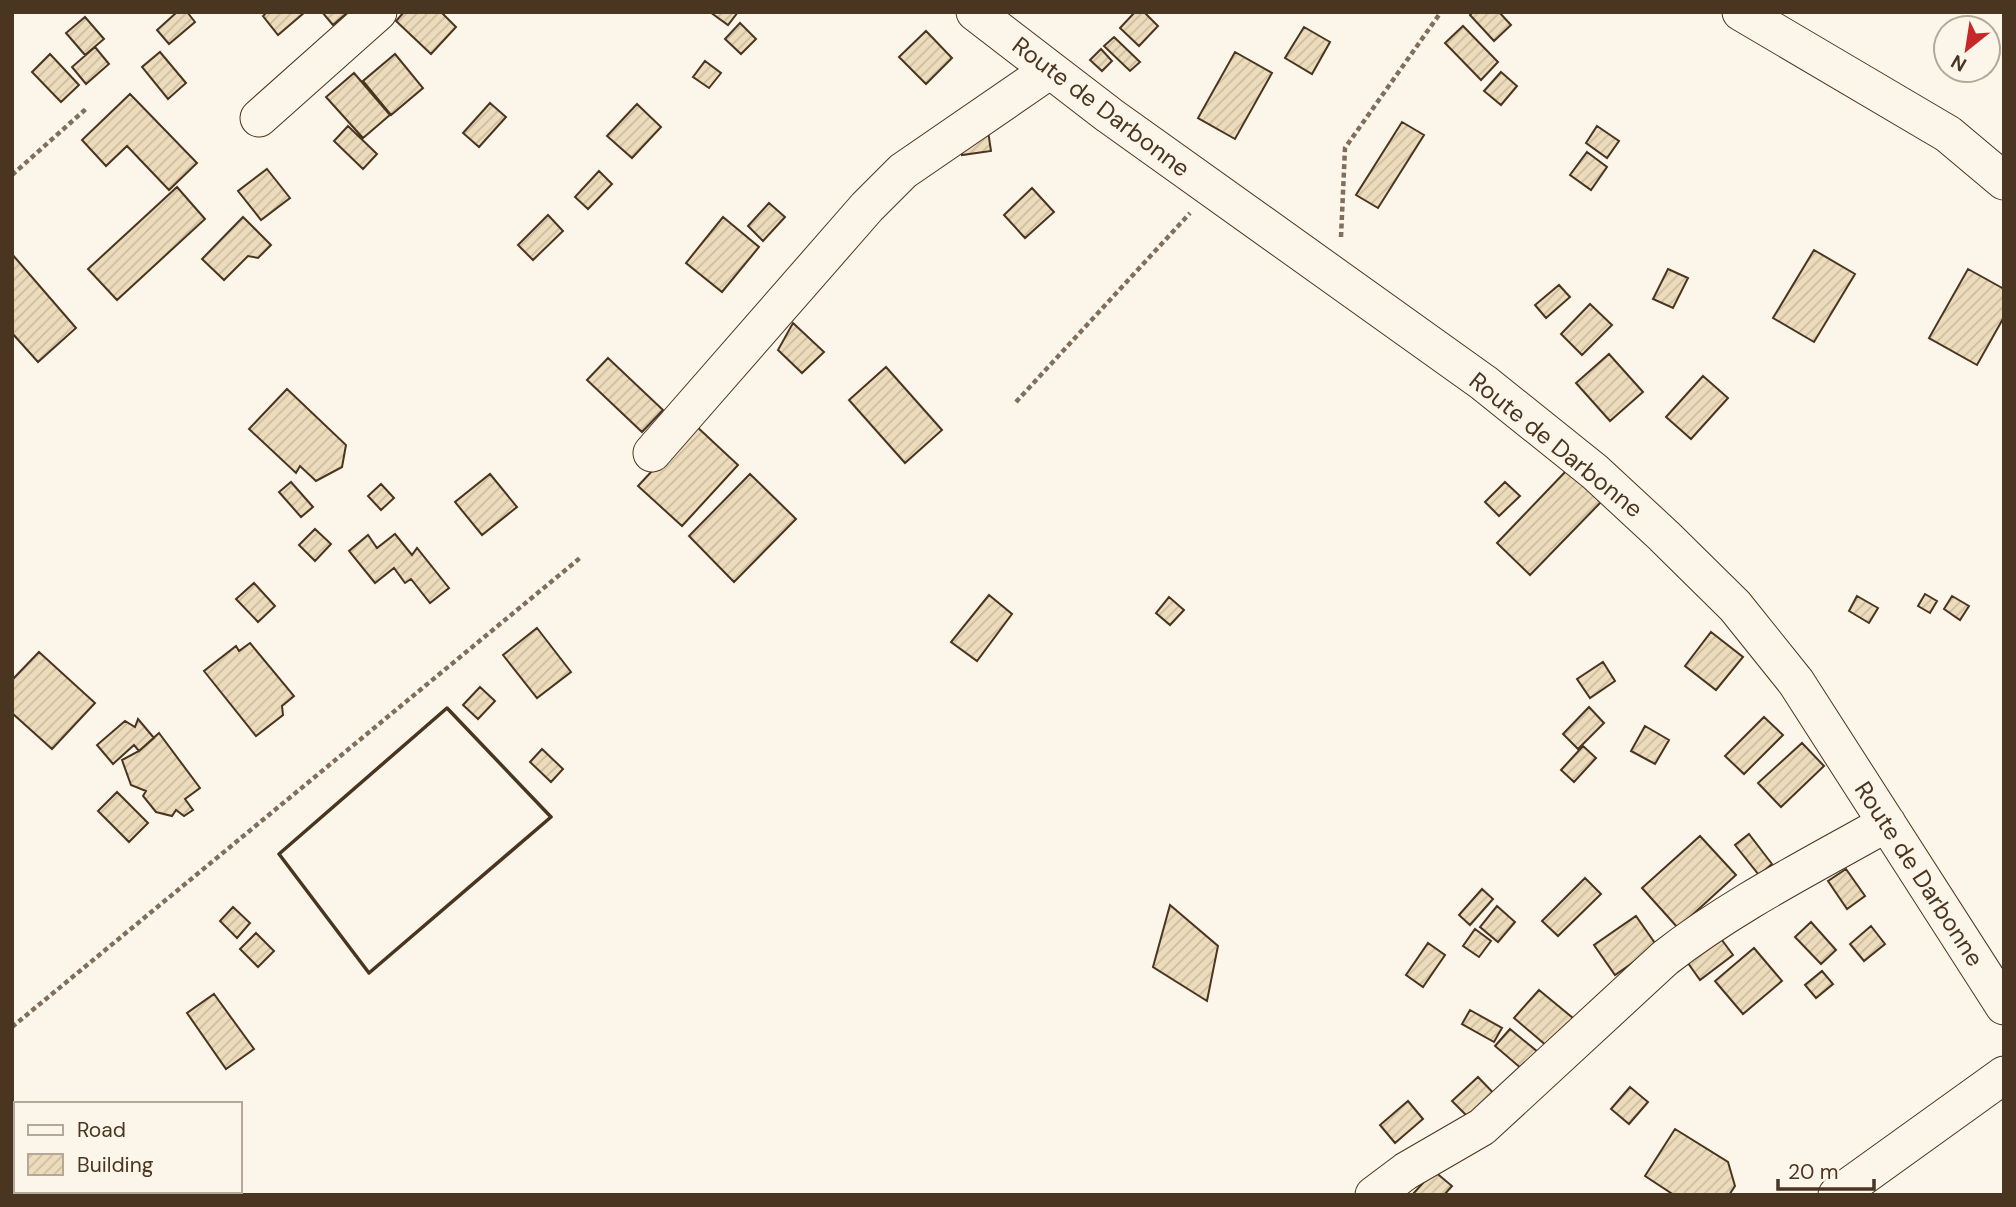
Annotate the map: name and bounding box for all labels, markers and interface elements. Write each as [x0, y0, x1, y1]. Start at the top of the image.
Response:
north arrow [1932, 14, 2002, 84]
street label: Route de Darbonne [1006, 30, 1196, 184]
text: N [1946, 49, 1971, 78]
street label: Route de Darbonne [1463, 365, 1649, 524]
street label: Route de Darbonne [1848, 775, 1991, 972]
legend [14, 1102, 242, 1193]
text: Road [77, 1116, 126, 1144]
scale bar [1778, 1148, 1874, 1192]
text: Building [77, 1151, 154, 1179]
text: 20 m [1788, 1158, 1839, 1186]

